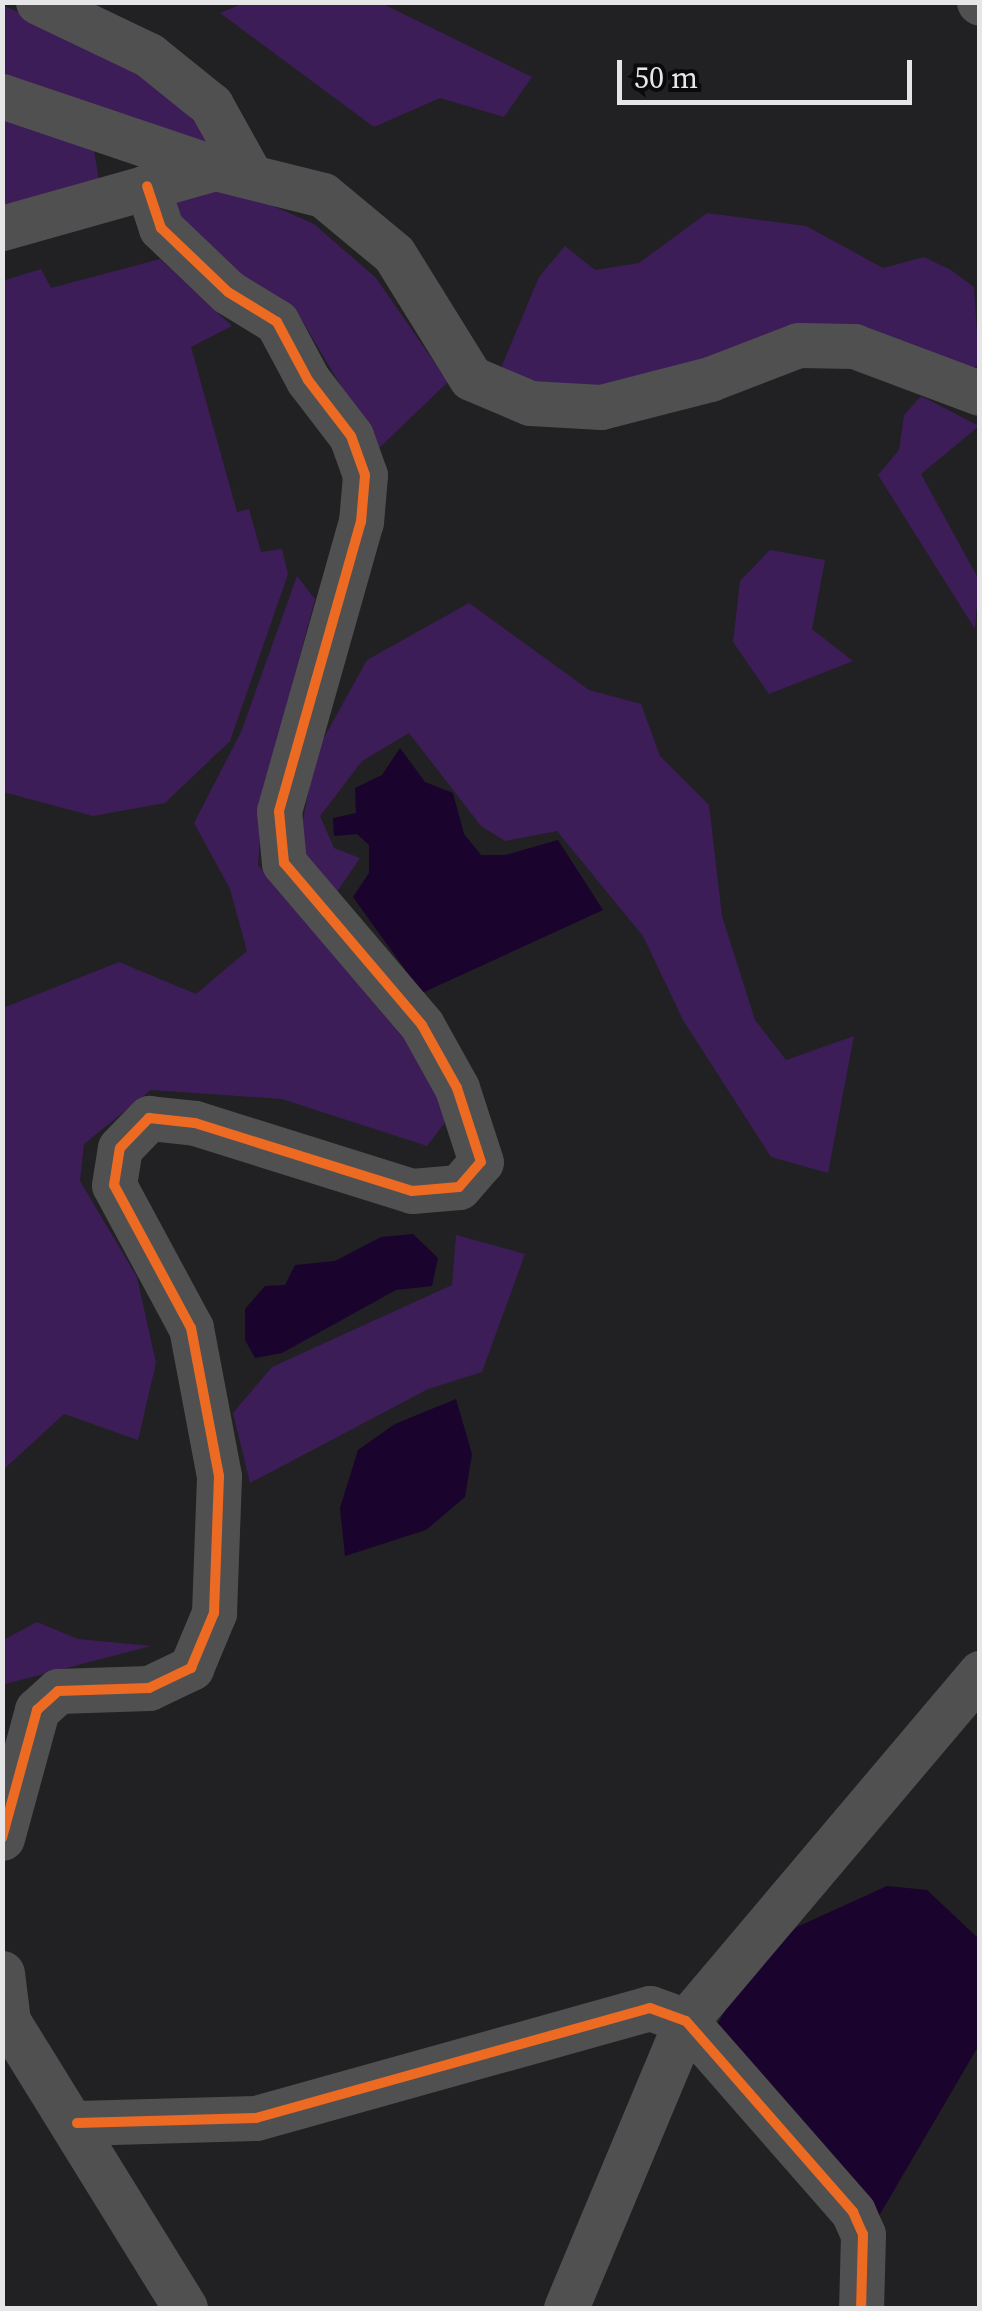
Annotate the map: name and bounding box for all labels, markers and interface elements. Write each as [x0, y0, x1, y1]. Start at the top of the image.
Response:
scale bar [622, 40, 917, 102]
text: 50 m [634, 57, 698, 98]

